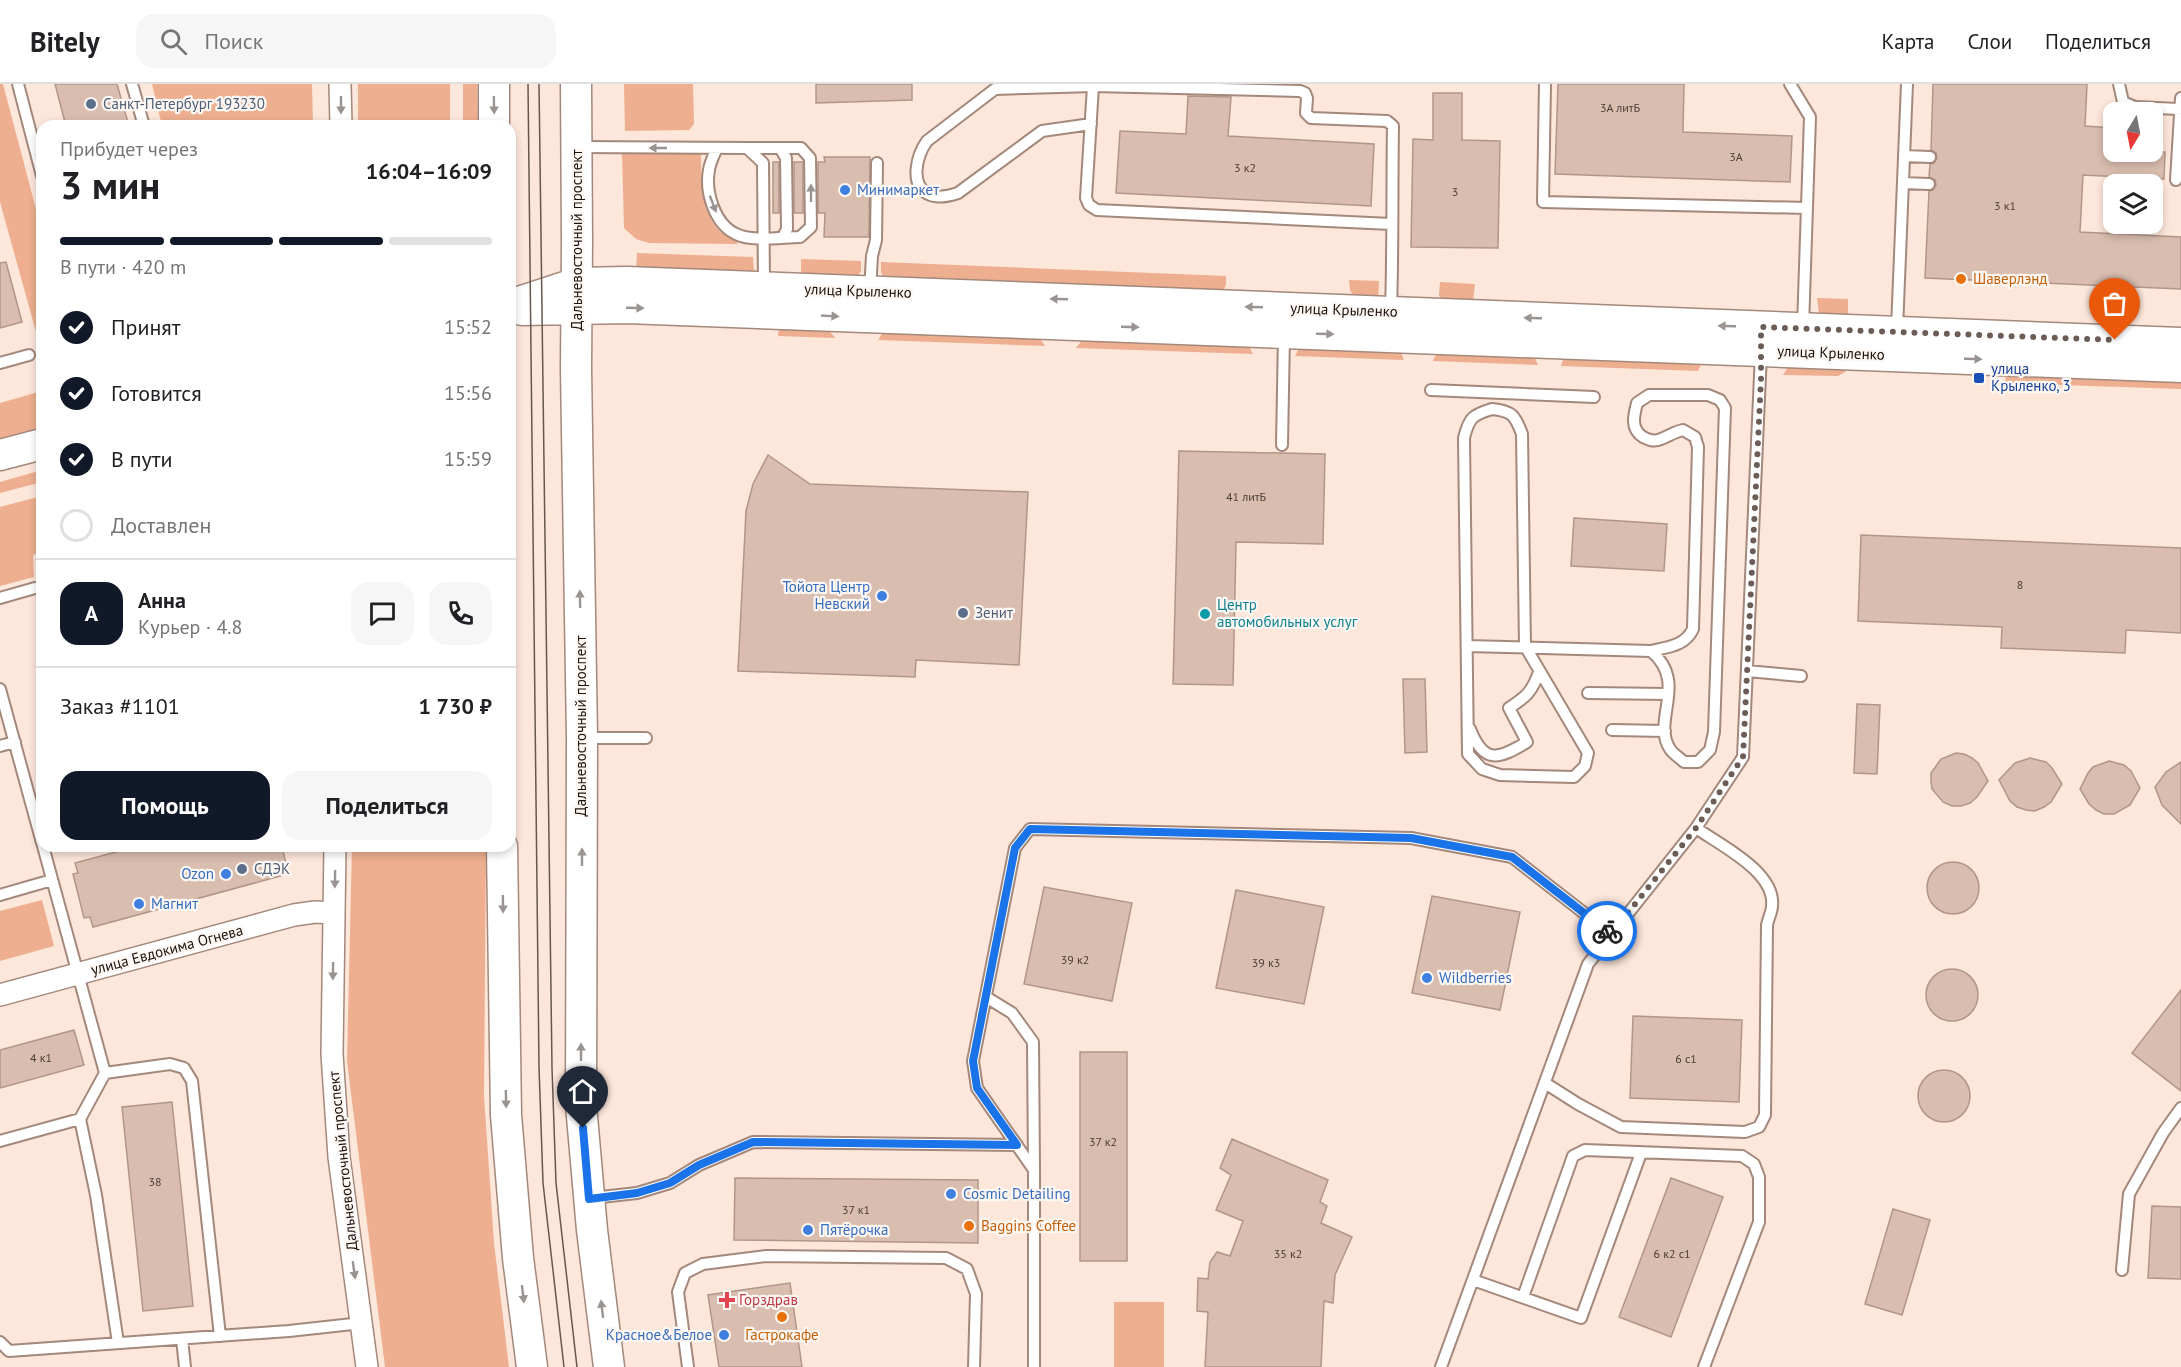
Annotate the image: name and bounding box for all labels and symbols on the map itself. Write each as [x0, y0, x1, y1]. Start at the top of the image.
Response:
place label: Санкт-Петербург 193230 [103, 94, 265, 113]
one-way arrow [336, 96, 346, 115]
one-way arrow [489, 96, 499, 115]
marker: Санкт-Петербург 193230 [84, 97, 98, 111]
house number: 3А литБ [1600, 100, 1641, 115]
north arrow [2103, 102, 2163, 162]
one-way arrow [649, 143, 668, 153]
house number: 3А [1729, 149, 1743, 164]
street label: Дальневосточный проспект [567, 150, 586, 330]
house number: 3 к2 [1234, 160, 1256, 175]
place label: Минимаркет [857, 180, 939, 199]
marker: Минимаркет [838, 183, 852, 197]
one-way arrow [806, 184, 816, 203]
house number: 3 [1452, 184, 1458, 199]
one-way arrow [709, 195, 718, 213]
house number: 3 к1 [1994, 198, 2016, 213]
place label: Шаверлэнд [1973, 269, 2047, 288]
marker: Шаверлэнд [1954, 272, 1968, 286]
pin [2089, 278, 2140, 340]
street label: улица Крыленко [804, 279, 912, 302]
one-way arrow [1049, 294, 1068, 303]
street label: улица Крыленко [1290, 298, 1398, 321]
one-way arrow [1244, 302, 1263, 311]
one-way arrow [626, 304, 645, 313]
one-way arrow [820, 311, 839, 320]
one-way arrow [1523, 313, 1542, 322]
one-way arrow [1718, 321, 1737, 330]
one-way arrow [1120, 322, 1139, 332]
one-way arrow [1315, 329, 1334, 339]
street label: улица Крыленко [1777, 341, 1885, 364]
one-way arrow [1963, 354, 1982, 363]
place label: улица Крыленко, 3 [1991, 359, 2071, 395]
marker: улица Крыленко, 3 [1972, 371, 1986, 385]
house number: 41 литБ [1226, 489, 1267, 504]
place label: Тойота Центр Невский [782, 577, 870, 613]
house number: 8 [2017, 577, 2023, 592]
marker: Тойота Центр Невский [875, 589, 889, 603]
one-way arrow [575, 590, 585, 609]
place label: Центр автомобильных услуг [1217, 595, 1358, 631]
place label: Зенит [975, 603, 1013, 622]
marker: Зенит [956, 606, 970, 620]
marker: Центр автомобильных услуг [1198, 607, 1212, 621]
street label: Дальневосточный проспект [571, 636, 590, 816]
one-way arrow [577, 848, 587, 867]
place label: СДЭК [254, 859, 290, 878]
marker: СДЭК [235, 862, 249, 876]
place label: Ozon [181, 864, 214, 883]
marker: Ozon [219, 867, 233, 881]
one-way arrow [330, 870, 340, 889]
place label: Магнит [151, 894, 198, 913]
one-way arrow [498, 895, 508, 914]
marker: Магнит [132, 897, 146, 911]
courier [1577, 901, 1637, 961]
street label: улица Евдокима Огнева [89, 920, 245, 979]
house number: 39 к2 [1061, 952, 1089, 967]
house number: 39 к3 [1252, 955, 1280, 970]
one-way arrow [328, 962, 338, 981]
place label: Wildberries [1439, 968, 1512, 987]
marker: Wildberries [1420, 971, 1434, 985]
one-way arrow [576, 1043, 586, 1062]
house number: 4 к1 [30, 1050, 52, 1065]
house number: 6 с1 [1675, 1051, 1697, 1066]
pin [557, 1066, 608, 1128]
street label: Дальневосточный проспект [324, 1070, 361, 1252]
one-way arrow [501, 1090, 510, 1109]
house number: 37 к2 [1089, 1134, 1117, 1149]
house number: 38 [148, 1174, 162, 1189]
place label: Cosmic Detailing [963, 1184, 1071, 1203]
marker: Cosmic Detailing [944, 1187, 958, 1201]
house number: 37 к1 [842, 1202, 870, 1217]
place label: Baggins Coffee [981, 1216, 1076, 1235]
marker: Baggins Coffee [962, 1219, 976, 1233]
place label: Пятёрочка [820, 1220, 888, 1239]
marker: Пятёрочка [801, 1223, 815, 1237]
house number: 35 к2 [1274, 1246, 1302, 1261]
house number: 6 к2 с1 [1653, 1246, 1691, 1261]
one-way arrow [350, 1260, 359, 1279]
one-way arrow [518, 1284, 527, 1303]
place label: Горздрав [739, 1290, 798, 1309]
marker: Горздрав [720, 1293, 734, 1307]
one-way arrow [597, 1299, 606, 1318]
marker: Гастрокафе [775, 1310, 789, 1324]
place label: Красное&Белое [606, 1325, 712, 1344]
place label: Гастрокафе [745, 1325, 819, 1344]
marker: Красное&Белое [717, 1328, 731, 1342]

